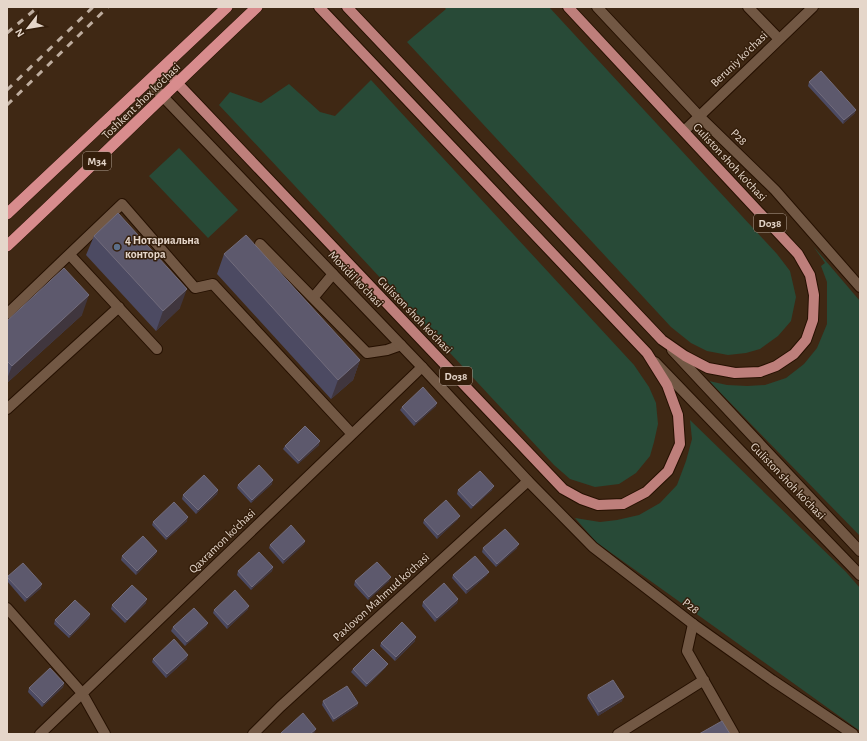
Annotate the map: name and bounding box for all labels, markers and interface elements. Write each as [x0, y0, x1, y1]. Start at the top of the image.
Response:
north arrow [8, 8, 48, 48]
text: N [13, 27, 27, 39]
street label: Beruniy ko'chasi [708, 29, 770, 90]
street label: Toshkent shox ko'chasi [99, 61, 183, 141]
street label: Guliston shoh ko'chasi [691, 121, 769, 203]
street label: Р28 [729, 127, 750, 148]
road number: M34 [83, 152, 111, 170]
road number: D038 [754, 214, 786, 232]
place label: 4 Нотариальна контора [125, 234, 200, 260]
marker: 4 Нотариальна контора [112, 242, 122, 252]
street label: Moxidil ko'chasi [326, 249, 386, 309]
street label: Guliston shoh ko'chasi [375, 274, 455, 356]
road number: D038 [440, 367, 472, 385]
street label: Guliston shoh ko'chasi [748, 440, 828, 522]
street label: Qaxramon ko'chasi [187, 506, 258, 576]
street label: Paxlovon Mahmud ko'chasi [331, 551, 431, 643]
street label: Р28 [680, 596, 702, 616]

